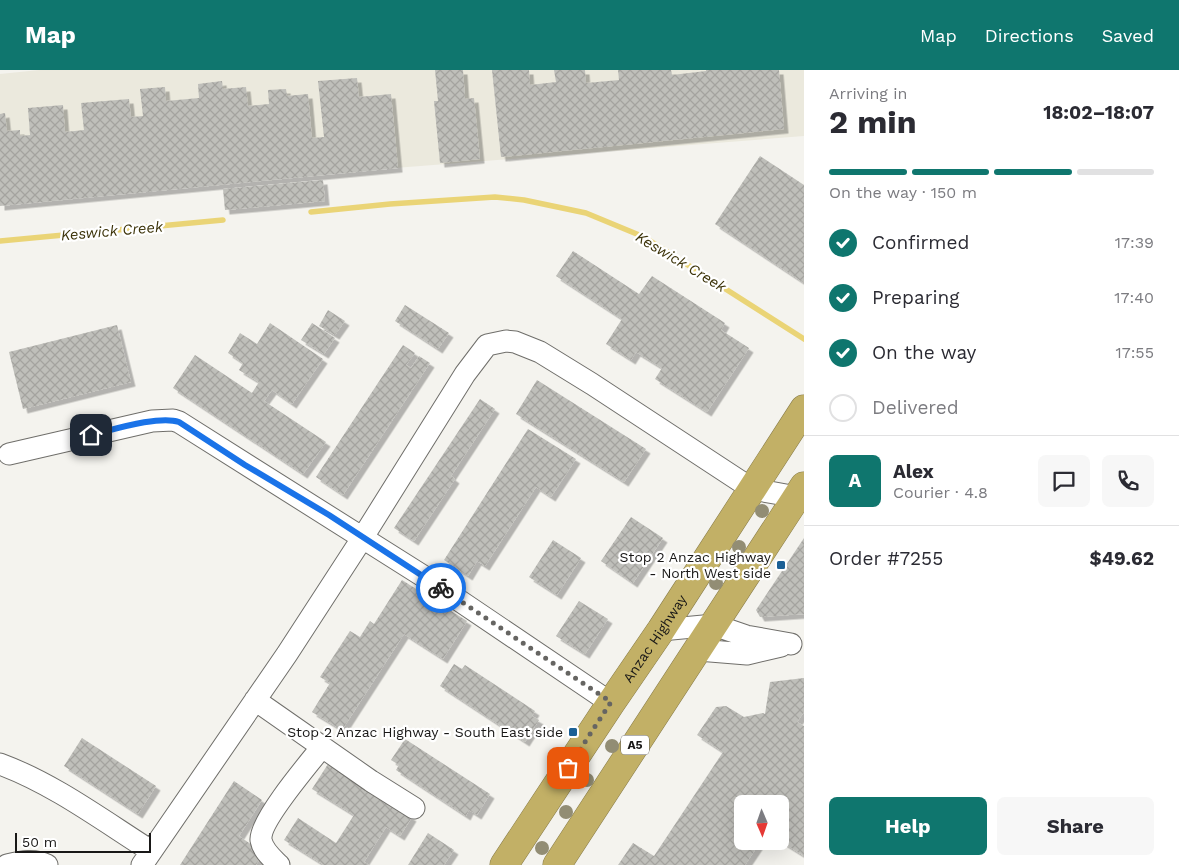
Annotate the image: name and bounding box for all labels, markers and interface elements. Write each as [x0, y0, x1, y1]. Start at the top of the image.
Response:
text: Map [25, 21, 76, 49]
text: Map [920, 25, 957, 46]
text: Directions [985, 25, 1074, 46]
text: Saved [1102, 25, 1154, 46]
text: Arriving in [829, 84, 907, 103]
text: 18:02–18:07 [1043, 101, 1154, 124]
text: 2 min [829, 103, 917, 141]
text: On the way · 150 m [829, 183, 977, 202]
water label: Keswick Creek [60, 217, 165, 244]
water label: Keswick Creek [632, 228, 730, 297]
icon: check [829, 229, 857, 257]
text: Confirmed [872, 231, 969, 254]
text: 17:39 [1115, 233, 1154, 252]
icon: check [829, 284, 857, 312]
text: Preparing [872, 286, 959, 309]
text: 17:40 [1114, 288, 1154, 307]
icon: check [829, 339, 857, 367]
text: On the way [872, 341, 976, 364]
text: 17:55 [1115, 343, 1154, 362]
text: Delivered [872, 396, 959, 419]
pin [70, 414, 112, 456]
icon: home [77, 421, 105, 449]
button: chat [1038, 455, 1090, 507]
button: phone [1102, 455, 1154, 507]
text: Alex [893, 460, 934, 483]
text: A [849, 469, 861, 492]
text: Courier · 4.8 [893, 483, 988, 502]
text: Order #7255 [829, 547, 943, 570]
text: $49.62 [1090, 547, 1154, 570]
place label: Stop 2 Anzac Highway - North West side [620, 549, 772, 581]
marker: Stop 2 Anzac Highway - North West side [775, 559, 787, 571]
courier [416, 563, 466, 613]
icon: bike [427, 574, 455, 602]
street label: Anzac Highway [619, 591, 690, 686]
place label: Stop 2 Anzac Highway - South East side [287, 724, 563, 740]
marker: Stop 2 Anzac Highway - South East side [567, 726, 579, 738]
road number: A5 [621, 736, 649, 754]
pin [547, 747, 589, 789]
icon: bag [554, 754, 582, 782]
north arrow [734, 795, 789, 850]
map controls [734, 795, 789, 850]
button: Help [829, 797, 987, 855]
button: Share [997, 797, 1154, 855]
scale bar [15, 830, 151, 853]
text: 50 m [22, 834, 57, 850]

